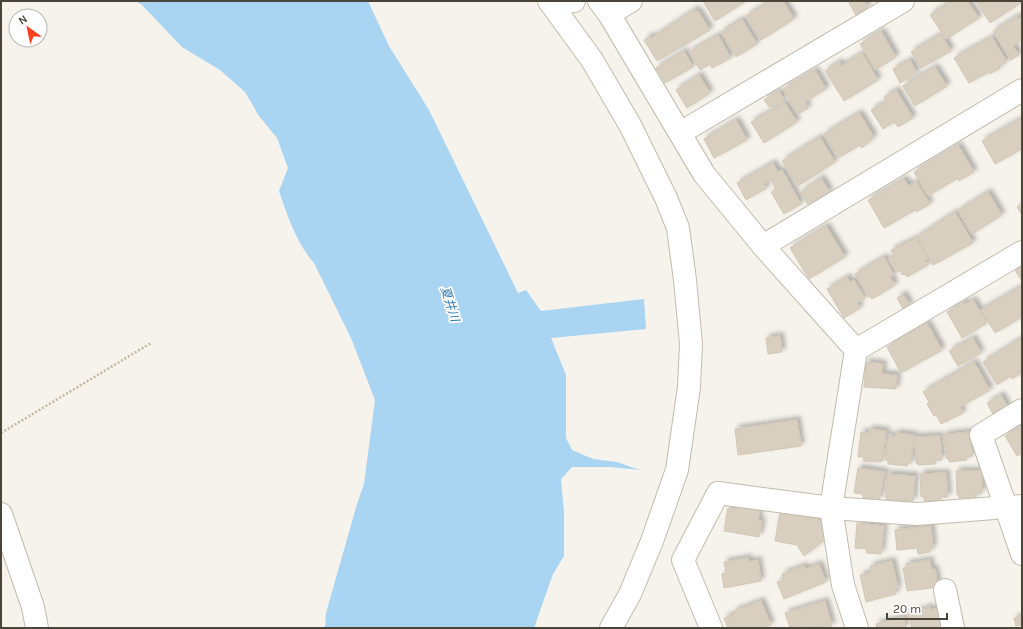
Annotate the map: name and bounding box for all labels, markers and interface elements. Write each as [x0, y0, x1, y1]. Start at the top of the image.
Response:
north arrow [8, 8, 48, 48]
text: N [16, 12, 30, 28]
water label: 夏井川 [438, 285, 463, 325]
scale bar [887, 595, 947, 621]
text: 20 m [893, 602, 921, 616]

